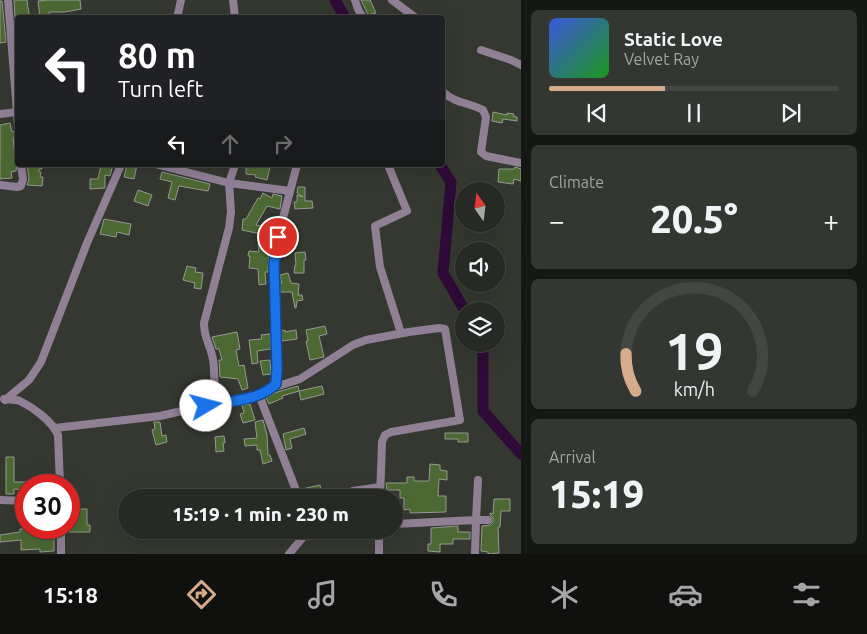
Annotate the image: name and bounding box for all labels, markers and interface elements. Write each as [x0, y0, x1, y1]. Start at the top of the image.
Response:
text: Static Love [624, 28, 723, 50]
icon: left [35, 35, 100, 100]
text: 80 m [118, 35, 196, 75]
text: Velvet Ray [624, 50, 699, 68]
text: Turn left [118, 76, 203, 101]
icon: previous [583, 99, 611, 127]
icon: pause [680, 99, 708, 127]
icon: next [777, 99, 805, 127]
icon: left [163, 130, 191, 158]
icon: ahead [216, 130, 244, 158]
icon: right [269, 130, 297, 158]
text: Climate [549, 173, 604, 191]
north arrow [455, 182, 505, 232]
map controls [455, 182, 505, 352]
text: 20.5° [650, 198, 738, 240]
text: − [549, 205, 565, 236]
text: + [823, 205, 839, 236]
pin [257, 216, 299, 258]
icon: arrive [264, 223, 292, 251]
button: sound [455, 242, 505, 292]
button: layers [455, 302, 505, 352]
text: 19 [665, 322, 723, 380]
position arrow [179, 379, 231, 431]
text: km/h [673, 379, 715, 399]
text: Arrival [549, 448, 596, 466]
text: 15:19 [549, 473, 644, 515]
speed limit sign: 30 [15, 474, 80, 539]
text: 15:19 · 1 min · 230 m [172, 503, 349, 525]
icon: directions [184, 577, 219, 612]
icon: music [305, 577, 340, 612]
icon: phone [426, 577, 461, 612]
icon: climate [547, 577, 582, 612]
icon: car [668, 577, 703, 612]
icon: filters [789, 577, 824, 612]
text: 15:18 [43, 582, 98, 607]

